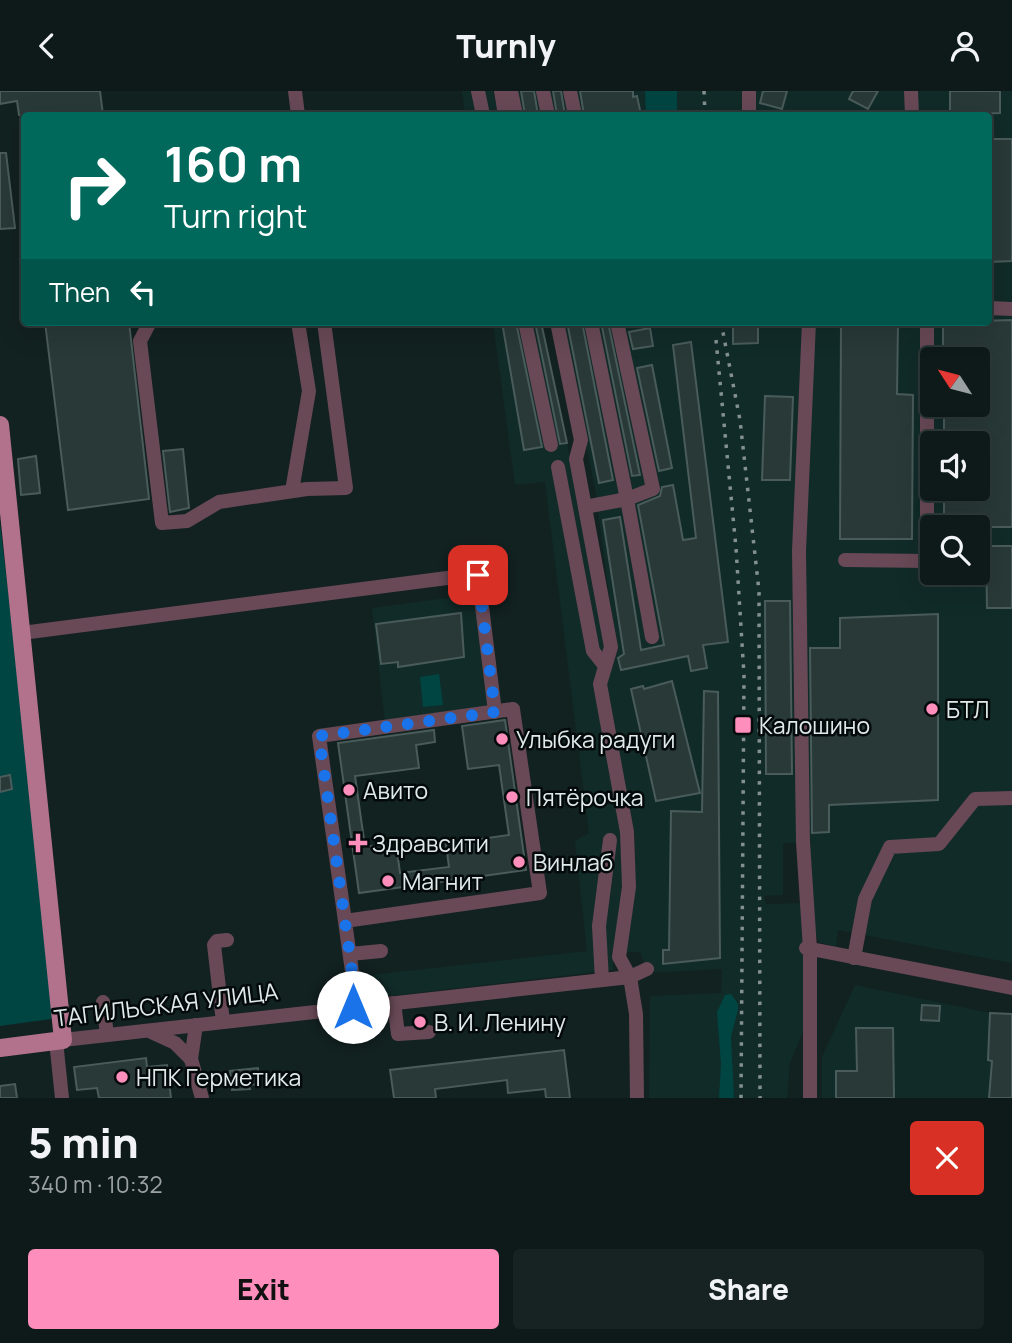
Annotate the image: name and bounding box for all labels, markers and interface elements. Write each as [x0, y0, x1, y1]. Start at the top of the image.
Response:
text: Turnly [456, 24, 556, 68]
icon: back [28, 27, 66, 65]
icon: person [946, 27, 984, 65]
text: 160 m [164, 130, 302, 197]
icon: right [49, 140, 140, 231]
text: Turn right [164, 194, 307, 238]
icon: left [124, 273, 162, 311]
text: Then [49, 274, 110, 310]
north arrow [920, 347, 990, 417]
map controls [920, 347, 990, 585]
button: sound [920, 431, 990, 501]
button: search [920, 515, 990, 585]
pin [448, 545, 508, 605]
icon: arrive [459, 556, 497, 594]
place label: БТЛ [946, 693, 989, 725]
marker: БТЛ [924, 701, 940, 717]
place label: Калошино [759, 709, 870, 741]
marker: Калошино [733, 715, 753, 735]
place label: Улыбка радуги [516, 723, 675, 755]
marker: Улыбка радуги [494, 731, 510, 747]
place label: Авито [363, 774, 428, 806]
place label: Пятёрочка [526, 781, 644, 813]
marker: Авито [341, 782, 357, 798]
marker: Пятёрочка [504, 789, 520, 805]
place label: Здравсити [372, 827, 489, 859]
marker: Здравсити [350, 835, 366, 851]
place label: Винлаб [533, 846, 613, 878]
marker: Винлаб [511, 854, 527, 870]
place label: Магнит [402, 865, 483, 897]
marker: Магнит [380, 873, 396, 889]
position arrow [316, 970, 390, 1044]
street label: ТАГИЛЬСКАЯ УЛИЦА [52, 974, 280, 1034]
place label: В. И. Ленину [434, 1006, 566, 1038]
marker: В. И. Ленину [412, 1014, 428, 1030]
place label: НПК Герметика [136, 1061, 301, 1093]
marker: НПК Герметика [114, 1069, 130, 1085]
text: 5 min [28, 1113, 139, 1171]
button: close [910, 1121, 984, 1195]
text: 340 m · 10:32 [28, 1168, 163, 1200]
button: Exit [28, 1249, 499, 1329]
button: Share [513, 1249, 984, 1329]

